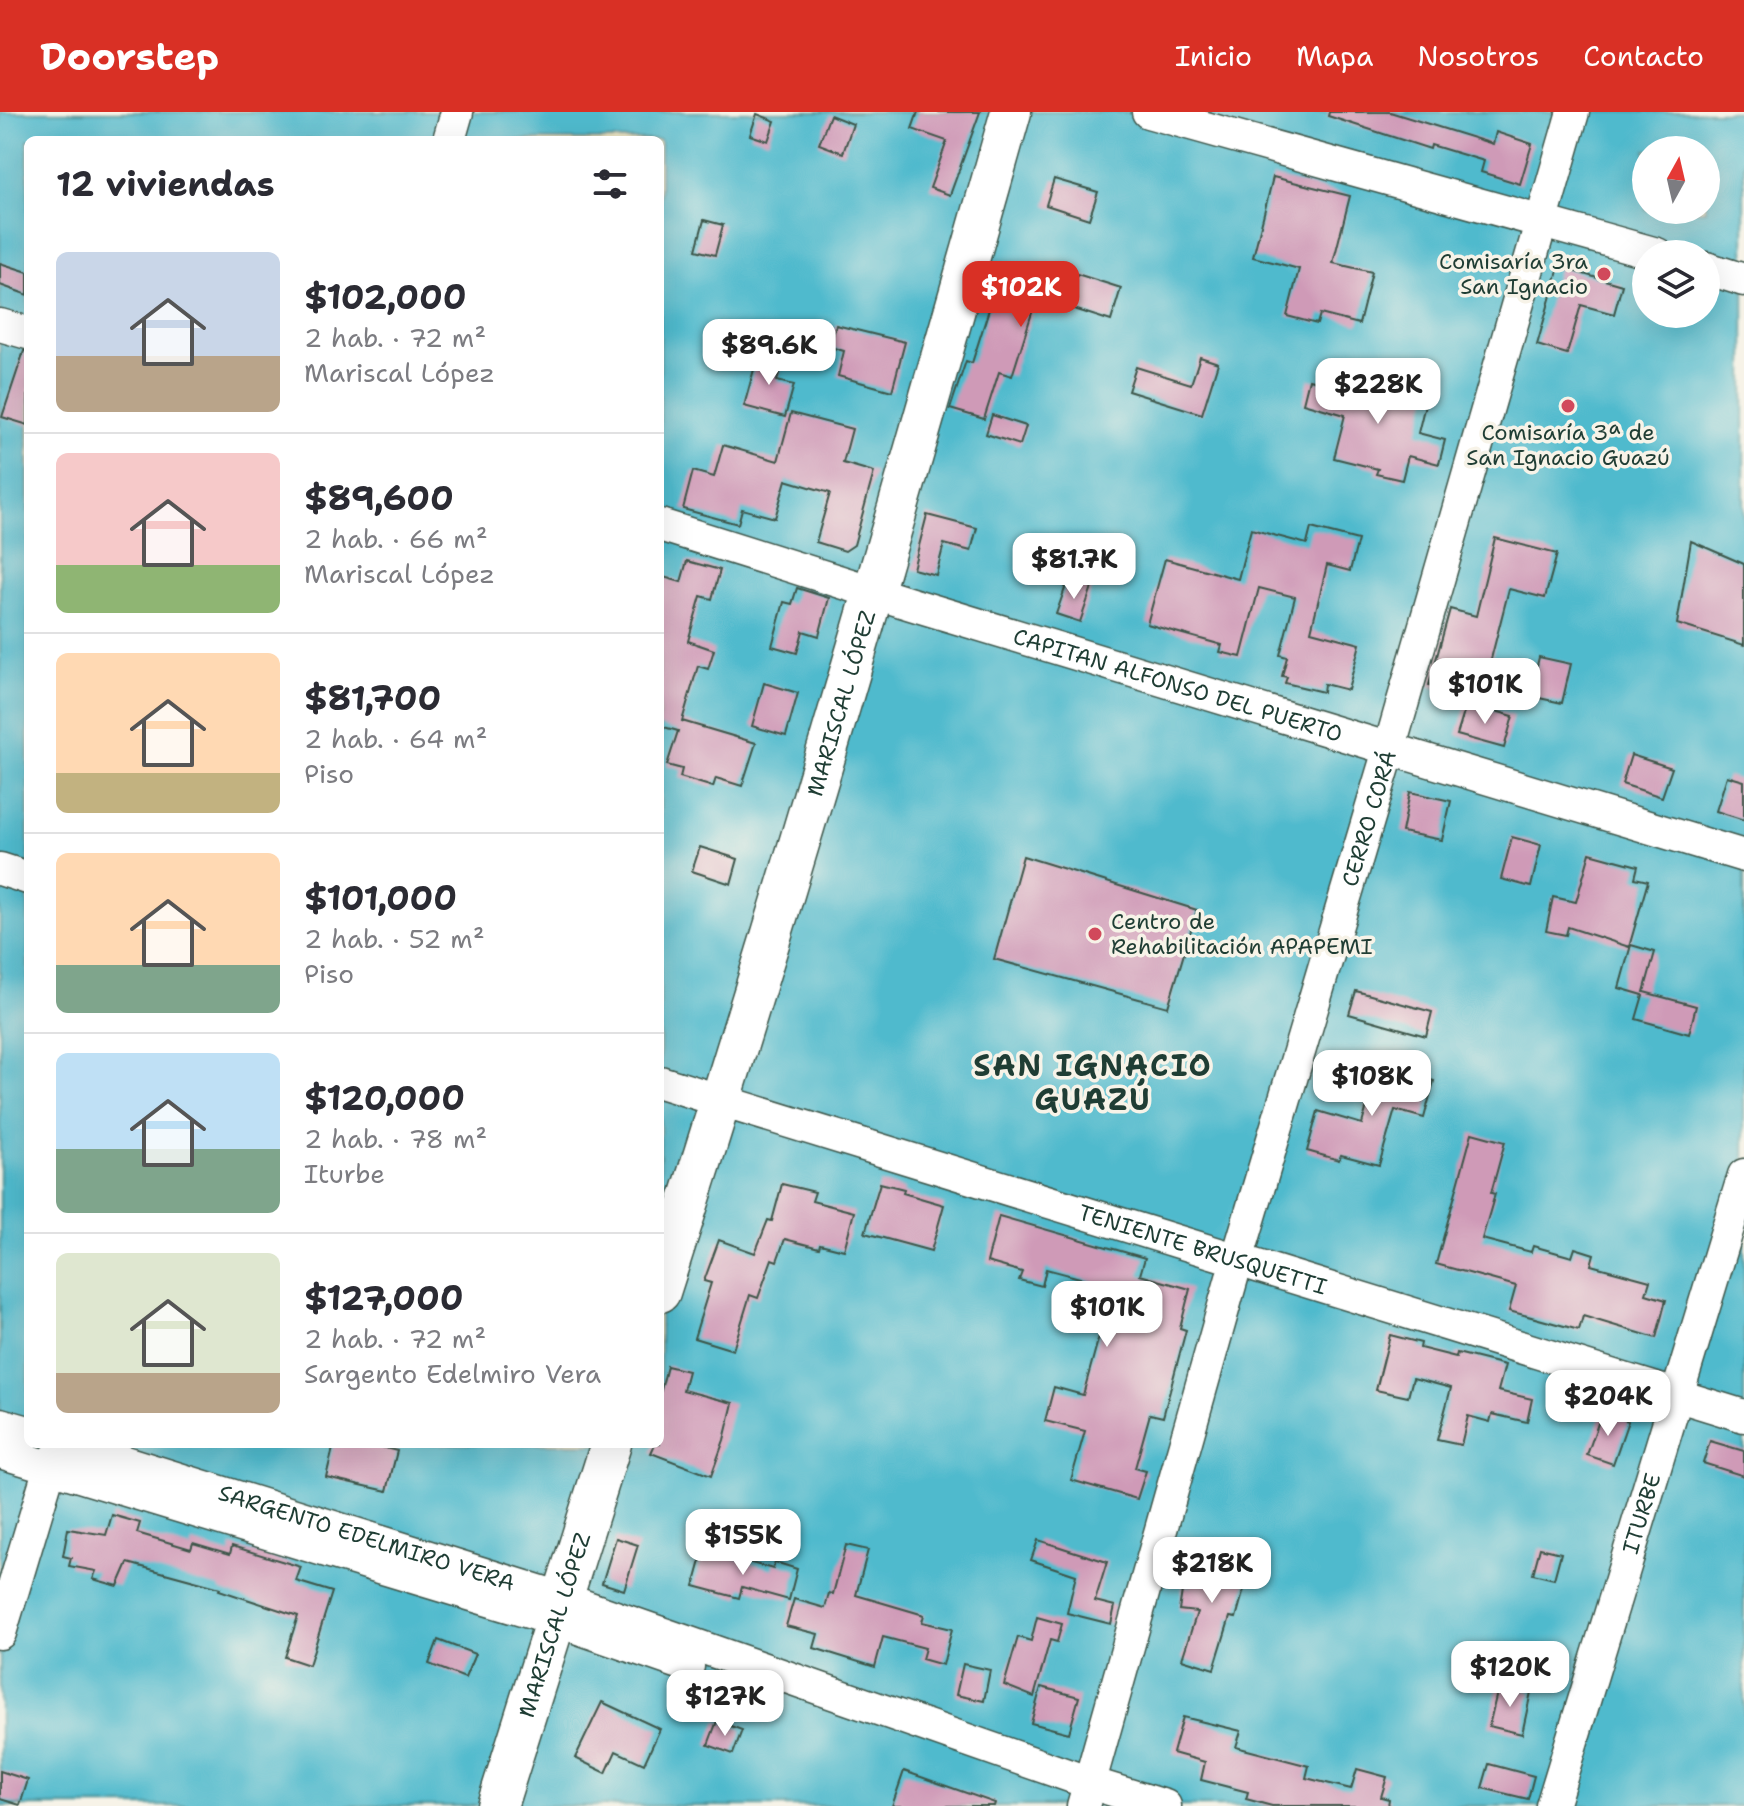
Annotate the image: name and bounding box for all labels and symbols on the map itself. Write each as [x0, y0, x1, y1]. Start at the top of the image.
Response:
north arrow [1632, 136, 1720, 224]
place label: Comisaría 3ra San Ignacio [1439, 247, 1588, 301]
pin: $102K [965, 261, 1077, 329]
marker: Comisaría 3ra San Ignacio [1595, 265, 1613, 283]
pin: $89.6K [704, 319, 834, 387]
pin: $228K [1322, 358, 1434, 426]
marker: Comisaría 3ª de San Ignacio Guazú [1559, 397, 1577, 415]
place label: Comisaría 3ª de San Ignacio Guazú [1466, 418, 1670, 472]
pin: $81.7K [1009, 533, 1139, 601]
street label: MARISCAL LÓPEZ [800, 607, 882, 799]
street label: CAPITAN ALFONSO DEL PUERTO [1010, 621, 1346, 748]
pin: $101K [1429, 658, 1541, 726]
street label: CERRO CORÁ [1335, 747, 1403, 890]
place label: Centro de Rehabilitación APAPEMI [1111, 907, 1373, 961]
marker: Centro de Rehabilitación APAPEMI [1086, 925, 1104, 943]
district label: SAN IGNACIO GUAZÚ [973, 1045, 1213, 1120]
pin: $108K [1316, 1050, 1428, 1118]
street label: TENIENTE BRUSQUETTI [1075, 1197, 1331, 1301]
pin: $101K [1051, 1281, 1163, 1349]
pin: $204K [1552, 1370, 1664, 1438]
street label: ITURBE [1615, 1469, 1667, 1557]
street label: SARGENTO EDELMIRO VERA [215, 1478, 519, 1597]
pin: $155K [687, 1509, 799, 1577]
street label: MARISCAL LÓPEZ [511, 1529, 597, 1721]
pin: $218K [1156, 1537, 1268, 1605]
pin: $120K [1454, 1641, 1566, 1709]
pin: $127K [669, 1670, 781, 1738]

